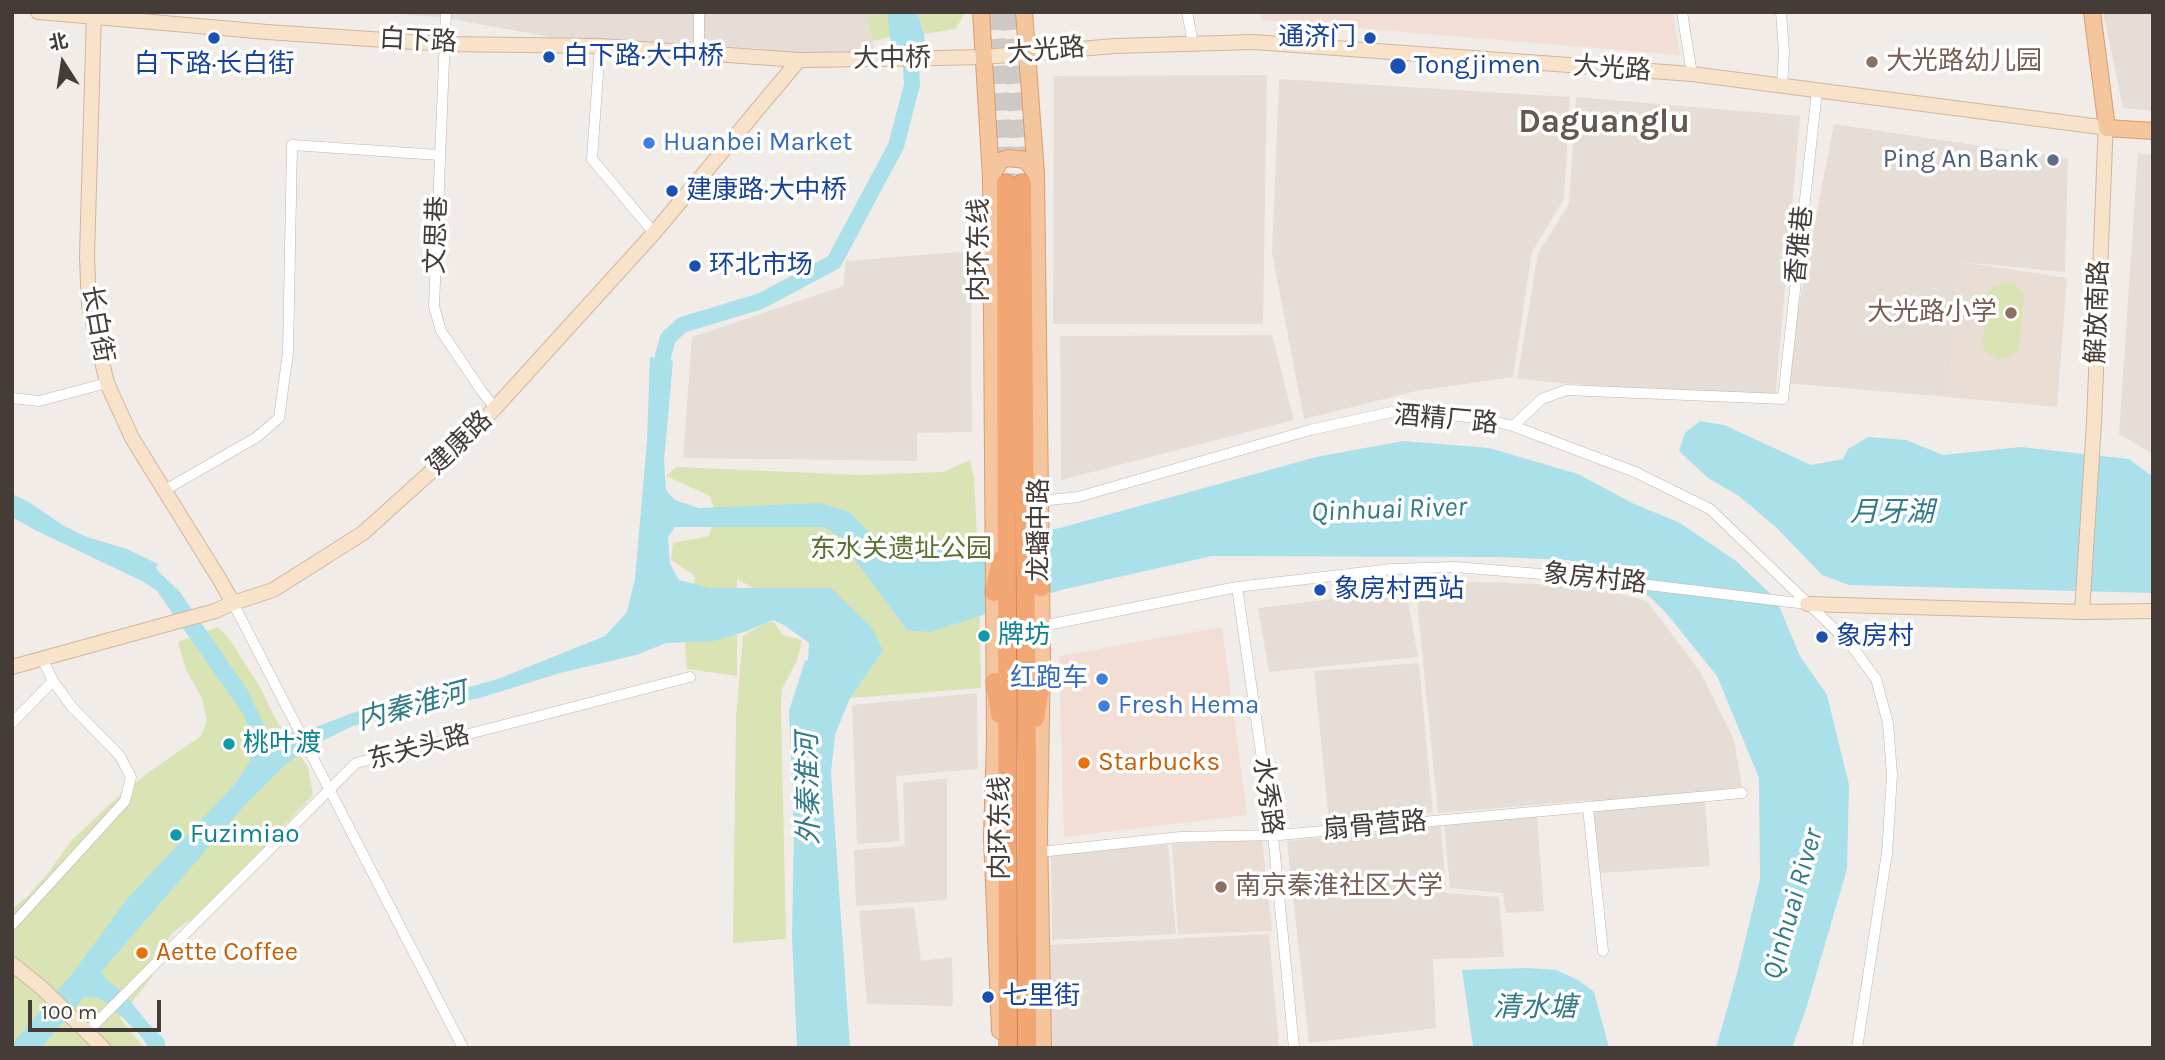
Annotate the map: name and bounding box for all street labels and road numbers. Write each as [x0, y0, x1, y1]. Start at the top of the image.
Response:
street label: 白下路 [378, 23, 458, 59]
street label: 大光路 [1006, 32, 1086, 70]
street label: 大中桥 [853, 43, 931, 75]
street label: 大光路 [1572, 51, 1652, 87]
street label: 文思巷 [420, 195, 454, 275]
street label: 内环东线 [964, 198, 996, 302]
street label: 香雅巷 [1780, 205, 1820, 285]
street label: 解放南路 [2081, 259, 2115, 365]
street label: 长白街 [75, 283, 119, 365]
street label: 酒精厂路 [1393, 400, 1499, 440]
street label: 建康路 [421, 405, 499, 481]
street label: 龙蟠中路 [1024, 478, 1056, 582]
street label: 象房村路 [1542, 558, 1648, 600]
street label: 东关头路 [365, 719, 473, 777]
street label: 水秀路 [1246, 755, 1288, 837]
street label: 内环东线 [985, 776, 1017, 880]
street label: 扇骨营路 [1322, 806, 1428, 846]

